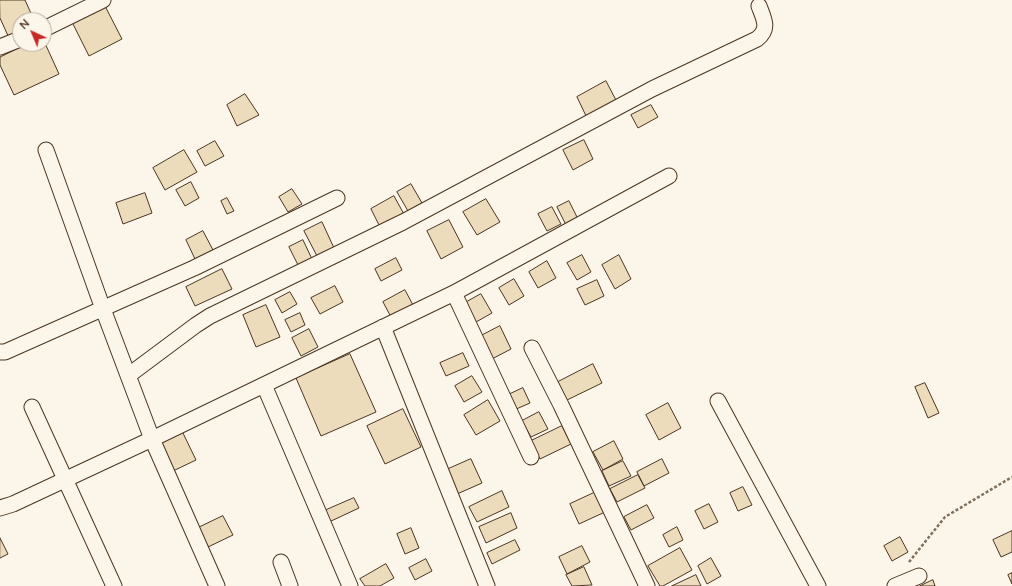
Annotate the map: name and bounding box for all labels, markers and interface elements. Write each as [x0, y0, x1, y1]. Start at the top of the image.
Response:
north arrow [12, 12, 52, 52]
text: N [16, 16, 32, 31]

